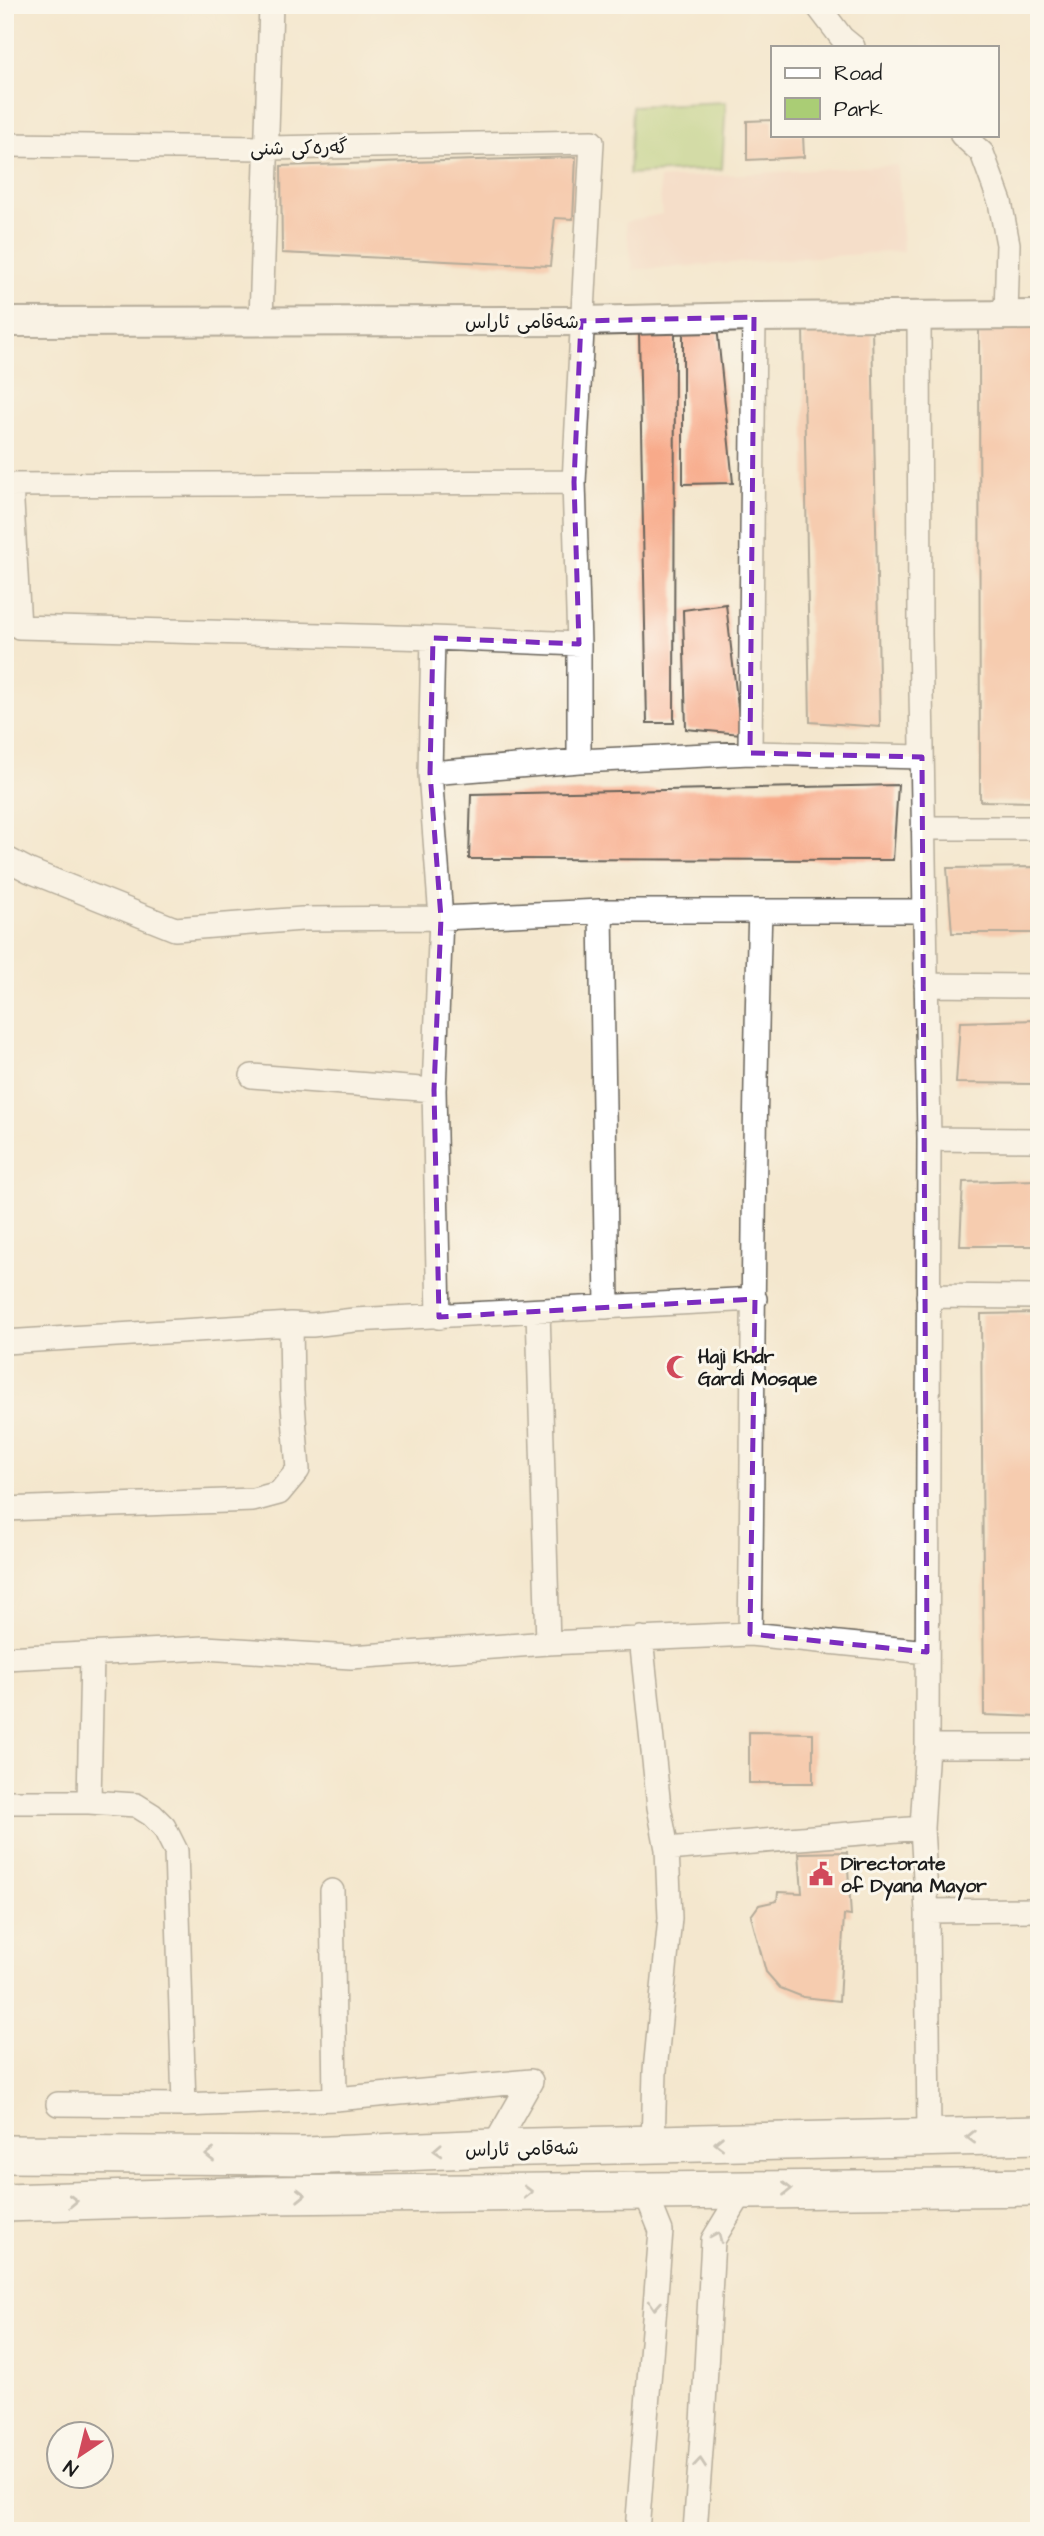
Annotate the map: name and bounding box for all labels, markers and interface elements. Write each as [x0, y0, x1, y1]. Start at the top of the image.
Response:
legend [771, 46, 998, 136]
text: Road [834, 59, 882, 88]
text: Park [834, 95, 883, 124]
street label: گەرەکی شنی [250, 134, 348, 163]
street label: شەقامی ئاراس [465, 309, 579, 336]
place label: Haji Khdr Gardi Mosque [698, 1344, 818, 1393]
mosque icon: Haji Khdr Gardi Mosque [664, 1353, 692, 1381]
place label: Directorate of Dyana Mayor [841, 1851, 987, 1901]
public building icon: Directorate of Dyana Mayor [807, 1860, 835, 1888]
one-way arrow [965, 2130, 976, 2145]
street label: شەقامی ئاراس [465, 2135, 579, 2164]
one-way arrow [713, 2136, 724, 2151]
one-way arrow [432, 2142, 443, 2157]
one-way arrow [205, 2147, 215, 2163]
one-way arrow [781, 2181, 792, 2196]
one-way arrow [524, 2184, 534, 2200]
one-way arrow [296, 2187, 307, 2203]
one-way arrow [68, 2194, 79, 2209]
one-way arrow [709, 2232, 723, 2244]
one-way arrow [648, 2299, 663, 2310]
north arrow [46, 2420, 116, 2490]
text: N [58, 2453, 84, 2482]
one-way arrow [692, 2457, 707, 2468]

